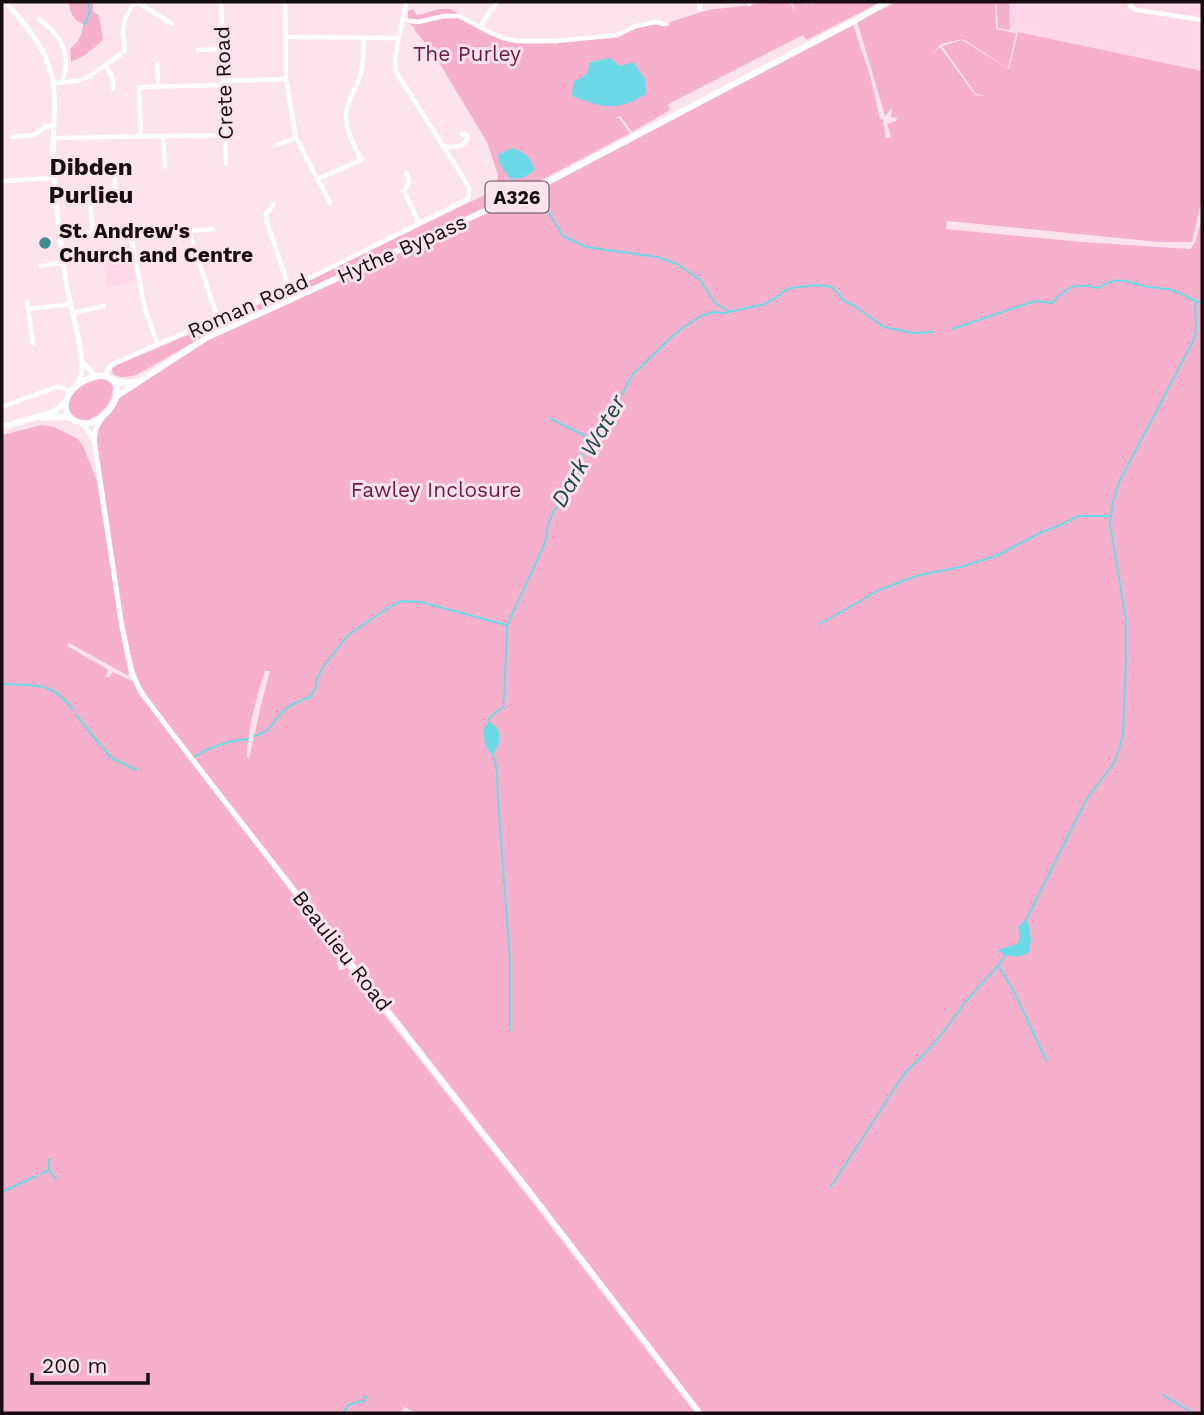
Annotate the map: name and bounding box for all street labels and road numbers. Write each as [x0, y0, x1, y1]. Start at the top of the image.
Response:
street label: Crete Road [209, 26, 238, 140]
road number: A326 [486, 182, 548, 212]
street label: Hythe Bypass [333, 209, 470, 288]
street label: Roman Road [184, 268, 312, 343]
street label: Beaulieu Road [288, 885, 397, 1016]

